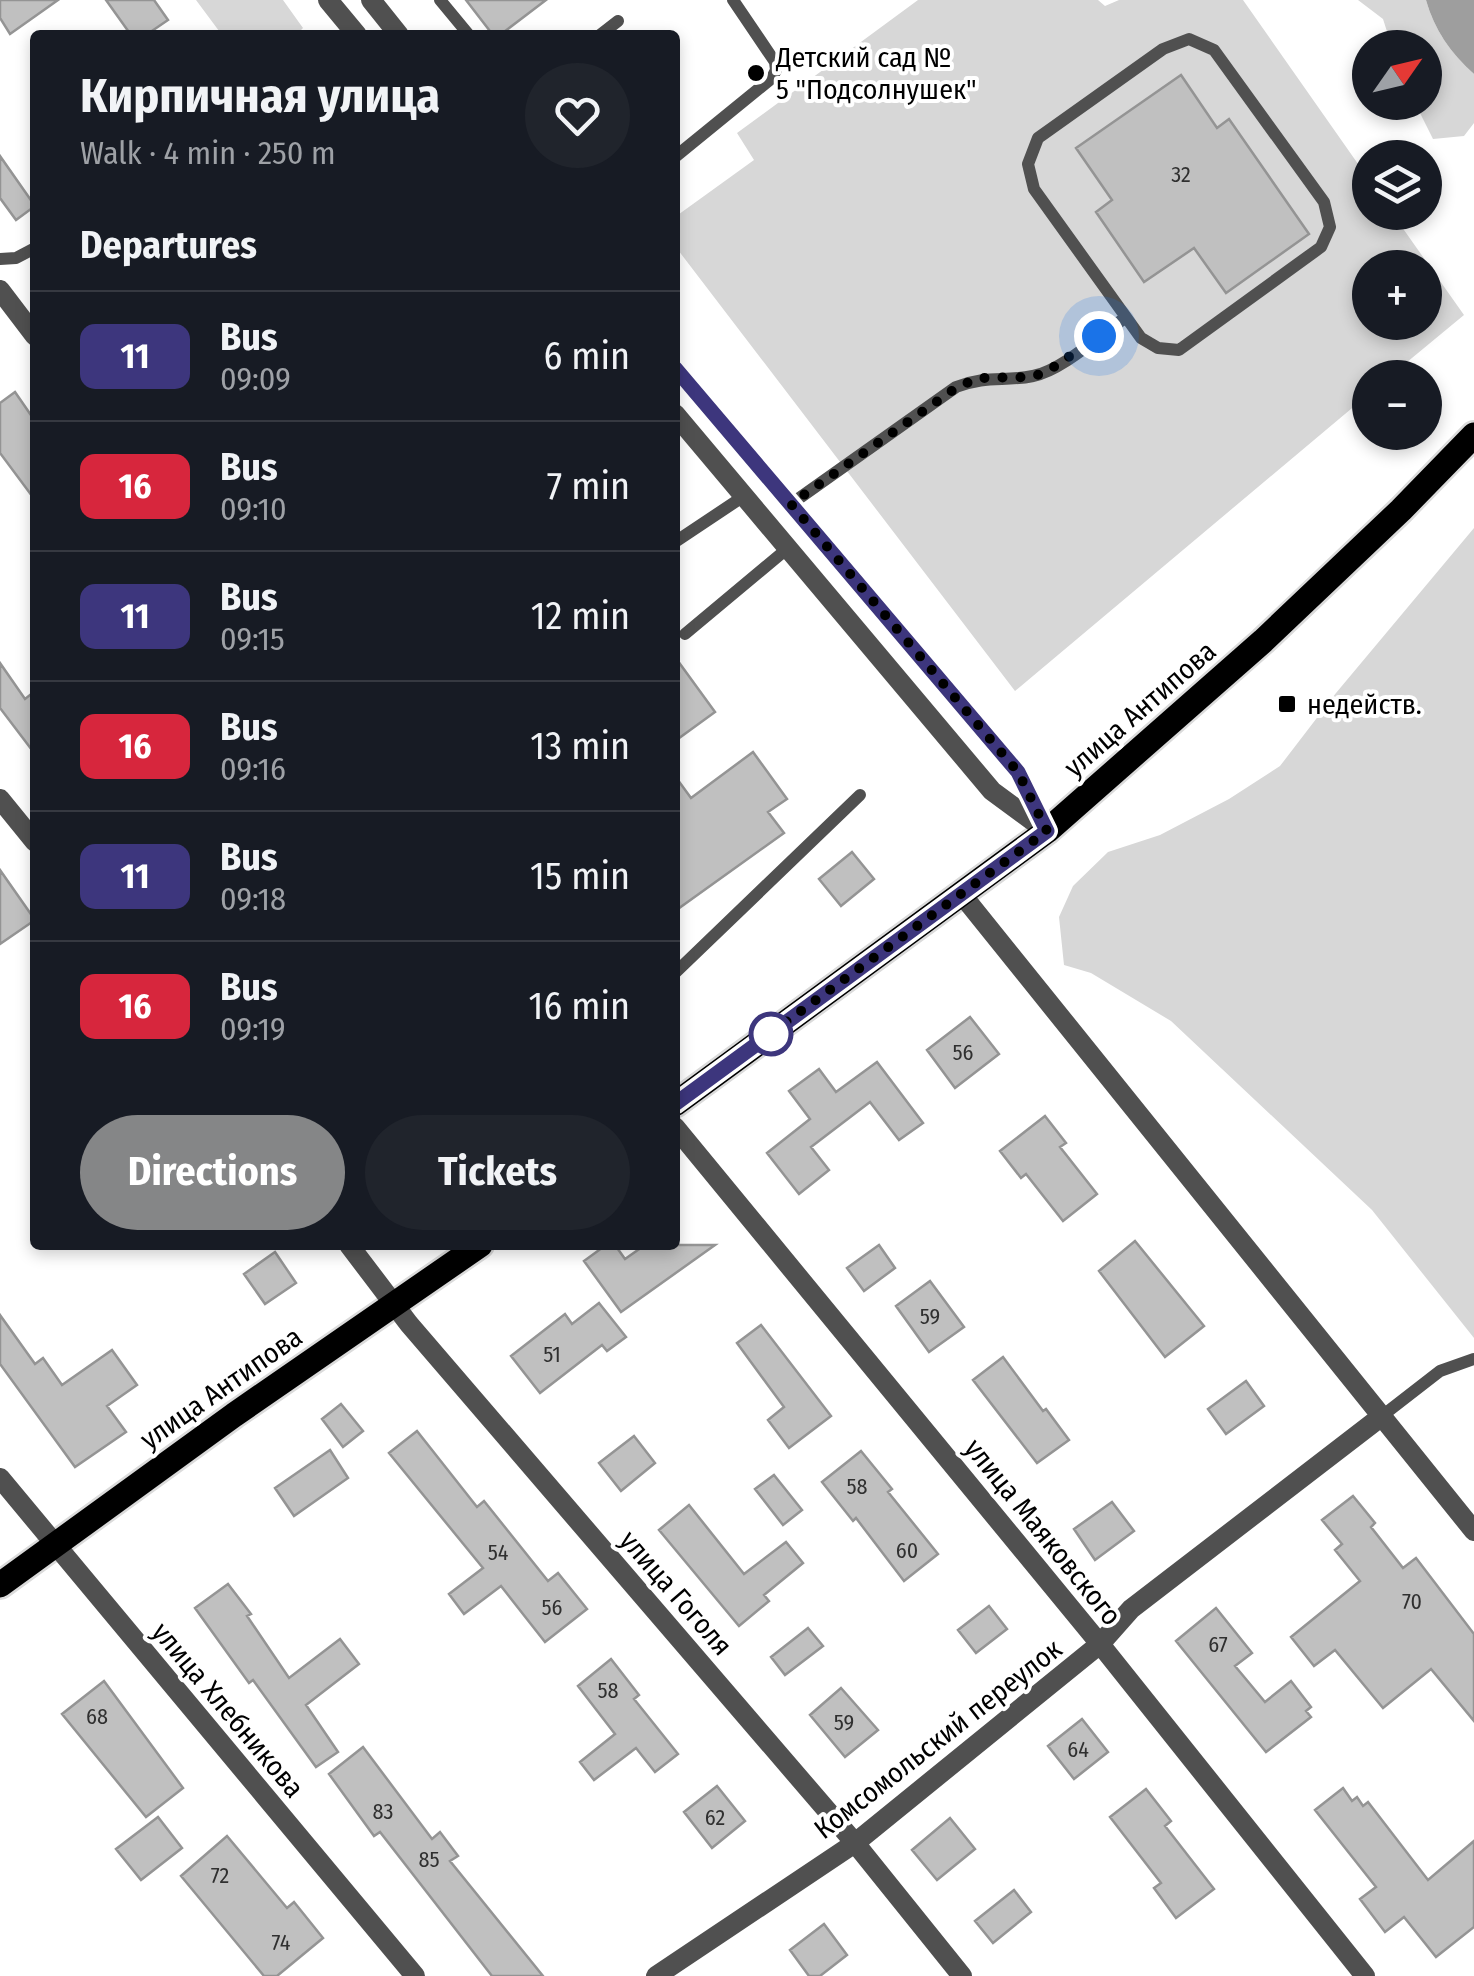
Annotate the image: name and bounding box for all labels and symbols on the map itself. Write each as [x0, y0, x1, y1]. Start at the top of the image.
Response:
north arrow [1352, 30, 1442, 120]
place label: Детский сад № 5 "Подсолнушек" [775, 41, 977, 106]
marker: Детский сад № 5 "Подсолнушек" [745, 62, 767, 84]
house number: 32 [1171, 161, 1191, 188]
your location [1074, 311, 1124, 361]
street label: улица Антипова [1058, 634, 1222, 784]
place label: недейств. [1307, 688, 1422, 721]
marker: недейств. [1276, 693, 1298, 715]
unlabelled marker [750, 1013, 792, 1055]
house number: 56 [952, 1039, 974, 1066]
house number: 59 [920, 1303, 940, 1330]
street label: улица Антипова [134, 1320, 308, 1456]
house number: 51 [543, 1341, 561, 1368]
street label: улица Маяковского [958, 1432, 1128, 1632]
house number: 58 [846, 1473, 868, 1500]
street label: улица Гоголя [613, 1524, 739, 1662]
house number: 60 [896, 1537, 918, 1564]
house number: 54 [488, 1539, 509, 1566]
house number: 70 [1402, 1588, 1422, 1615]
house number: 56 [541, 1594, 563, 1621]
street label: улица Хлебникова [145, 1616, 311, 1804]
house number: 67 [1208, 1631, 1228, 1658]
street label: Комсомольский переулок [808, 1632, 1068, 1846]
house number: 58 [597, 1677, 619, 1704]
house number: 68 [86, 1703, 108, 1730]
house number: 59 [834, 1709, 854, 1736]
house number: 64 [1067, 1736, 1089, 1763]
house number: 83 [373, 1798, 393, 1825]
house number: 62 [705, 1804, 725, 1831]
house number: 85 [418, 1846, 440, 1873]
house number: 72 [211, 1862, 229, 1889]
house number: 74 [272, 1929, 291, 1956]

